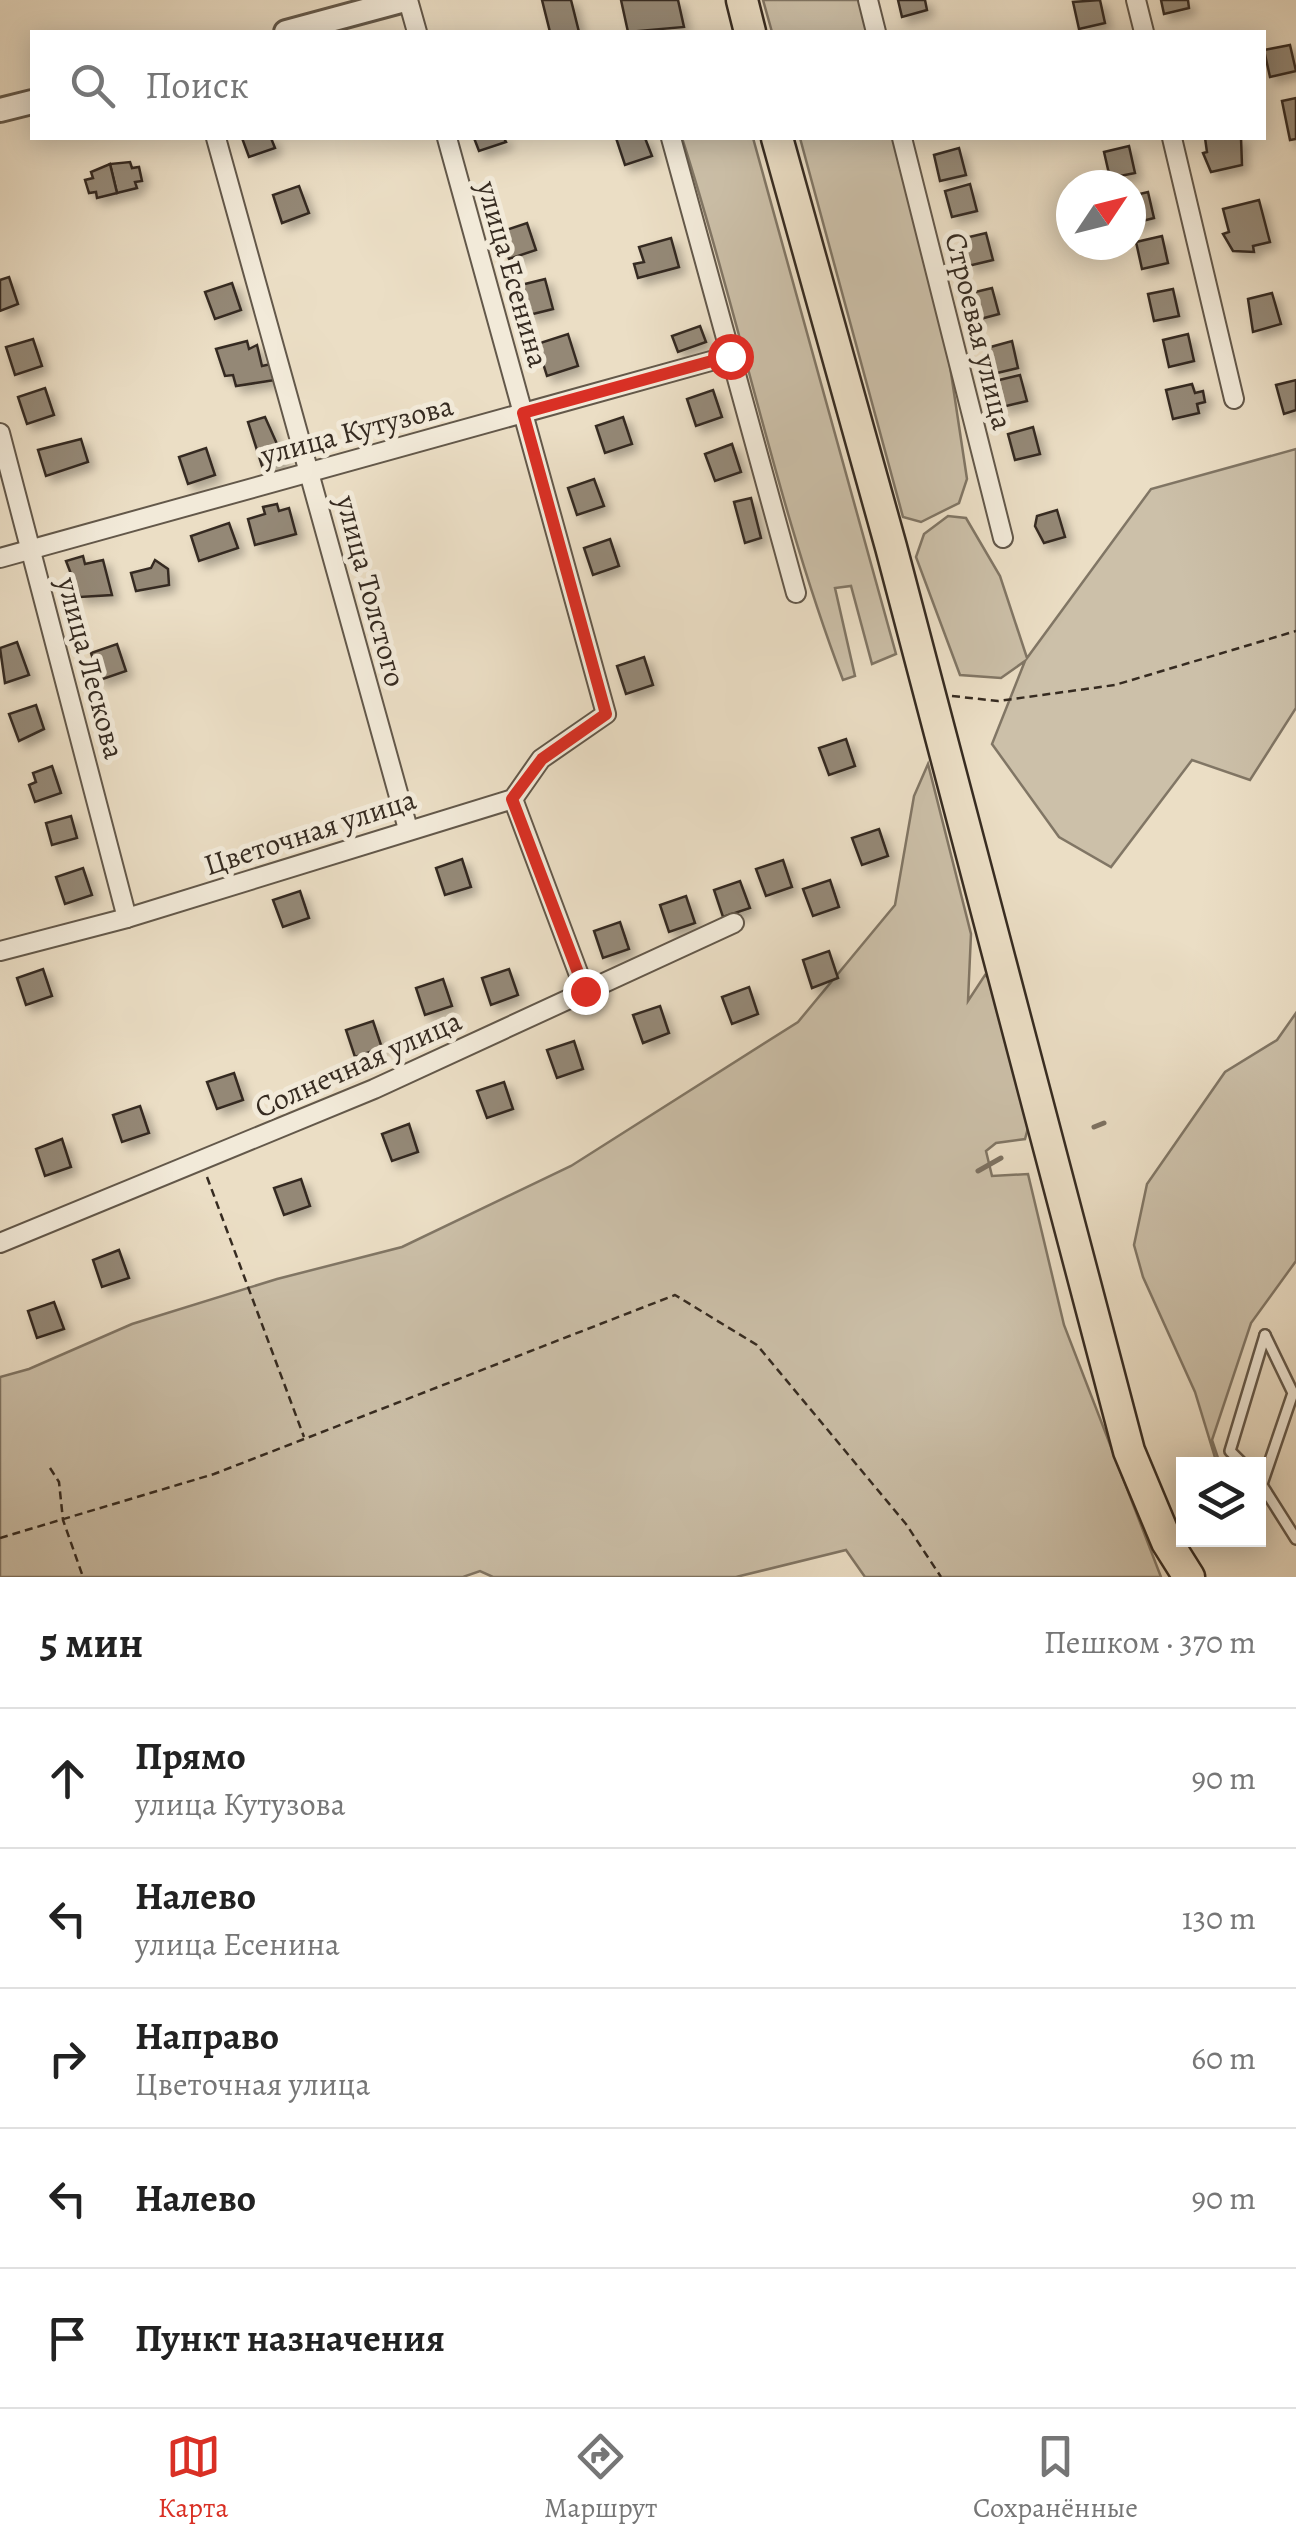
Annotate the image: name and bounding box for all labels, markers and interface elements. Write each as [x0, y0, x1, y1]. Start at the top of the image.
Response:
search box [30, 30, 1266, 140]
icon: search [65, 58, 120, 113]
text: Поиск [145, 59, 249, 111]
north arrow [1056, 170, 1146, 260]
street label: улица Есенина [467, 175, 559, 372]
street label: Строевая улица [935, 228, 1023, 434]
route start [708, 334, 754, 380]
street label: улица Кутузова [256, 385, 458, 475]
street label: улица Толстого [326, 490, 416, 691]
street label: улица Лескова [47, 572, 134, 763]
street label: Цветочная улица [199, 779, 421, 885]
route end [563, 969, 609, 1015]
street label: Солнечная улица [248, 1000, 468, 1127]
map controls [1176, 1457, 1266, 1547]
button: layers [1176, 1457, 1266, 1547]
text: 5 мин [40, 1614, 143, 1671]
text: Пешком · 370 m [1044, 1620, 1256, 1664]
text: Прямо [135, 1730, 246, 1782]
icon: ahead [40, 1751, 95, 1806]
text: 90 m [1191, 1756, 1256, 1800]
text: улица Кутузова [135, 1782, 346, 1826]
text: Налево [135, 1870, 256, 1922]
icon: left [40, 1891, 95, 1946]
text: 130 m [1182, 1896, 1256, 1940]
text: улица Есенина [135, 1922, 340, 1966]
text: Направо [135, 2010, 279, 2062]
icon: right [40, 2031, 95, 2086]
text: 60 m [1191, 2036, 1256, 2080]
text: Цветочная улица [135, 2062, 370, 2106]
icon: left [40, 2171, 95, 2226]
text: Налево [135, 2172, 256, 2224]
text: 90 m [1191, 2176, 1256, 2220]
icon: arrive [40, 2311, 95, 2366]
text: Пункт назначения [135, 2312, 445, 2364]
tab: Карта [158, 2429, 228, 2527]
tab: Маршрут [544, 2429, 657, 2527]
tab: Сохранённые [973, 2429, 1138, 2527]

